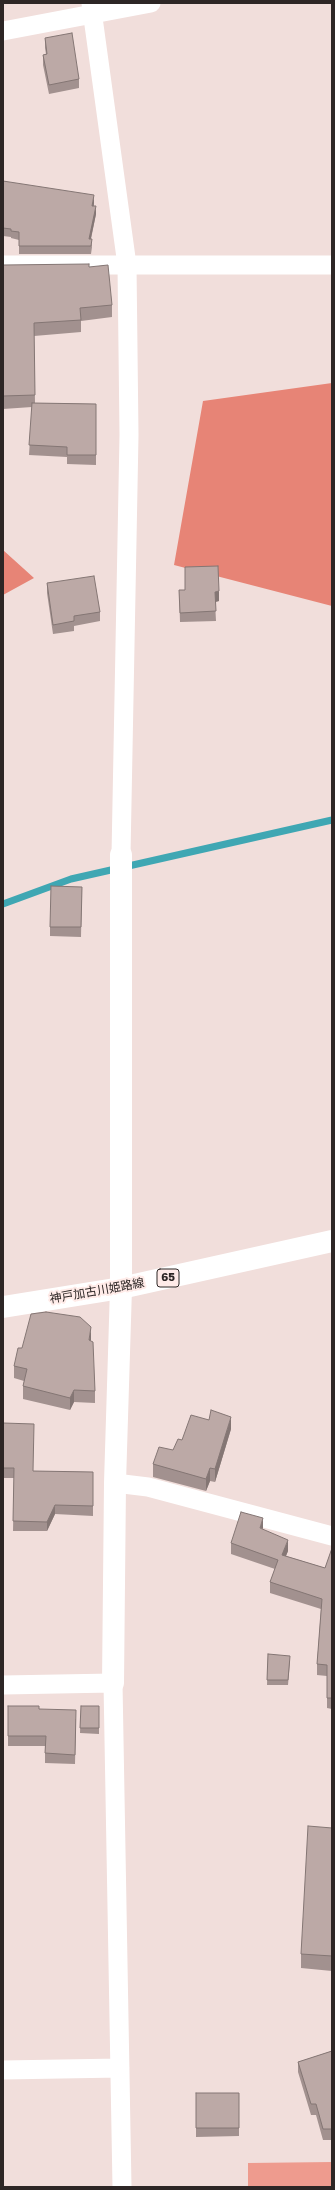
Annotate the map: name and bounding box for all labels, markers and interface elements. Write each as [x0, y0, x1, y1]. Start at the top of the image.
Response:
road number: 65 [157, 1269, 179, 1287]
street label: 神戸加古川姫路線 [48, 1276, 146, 1306]

